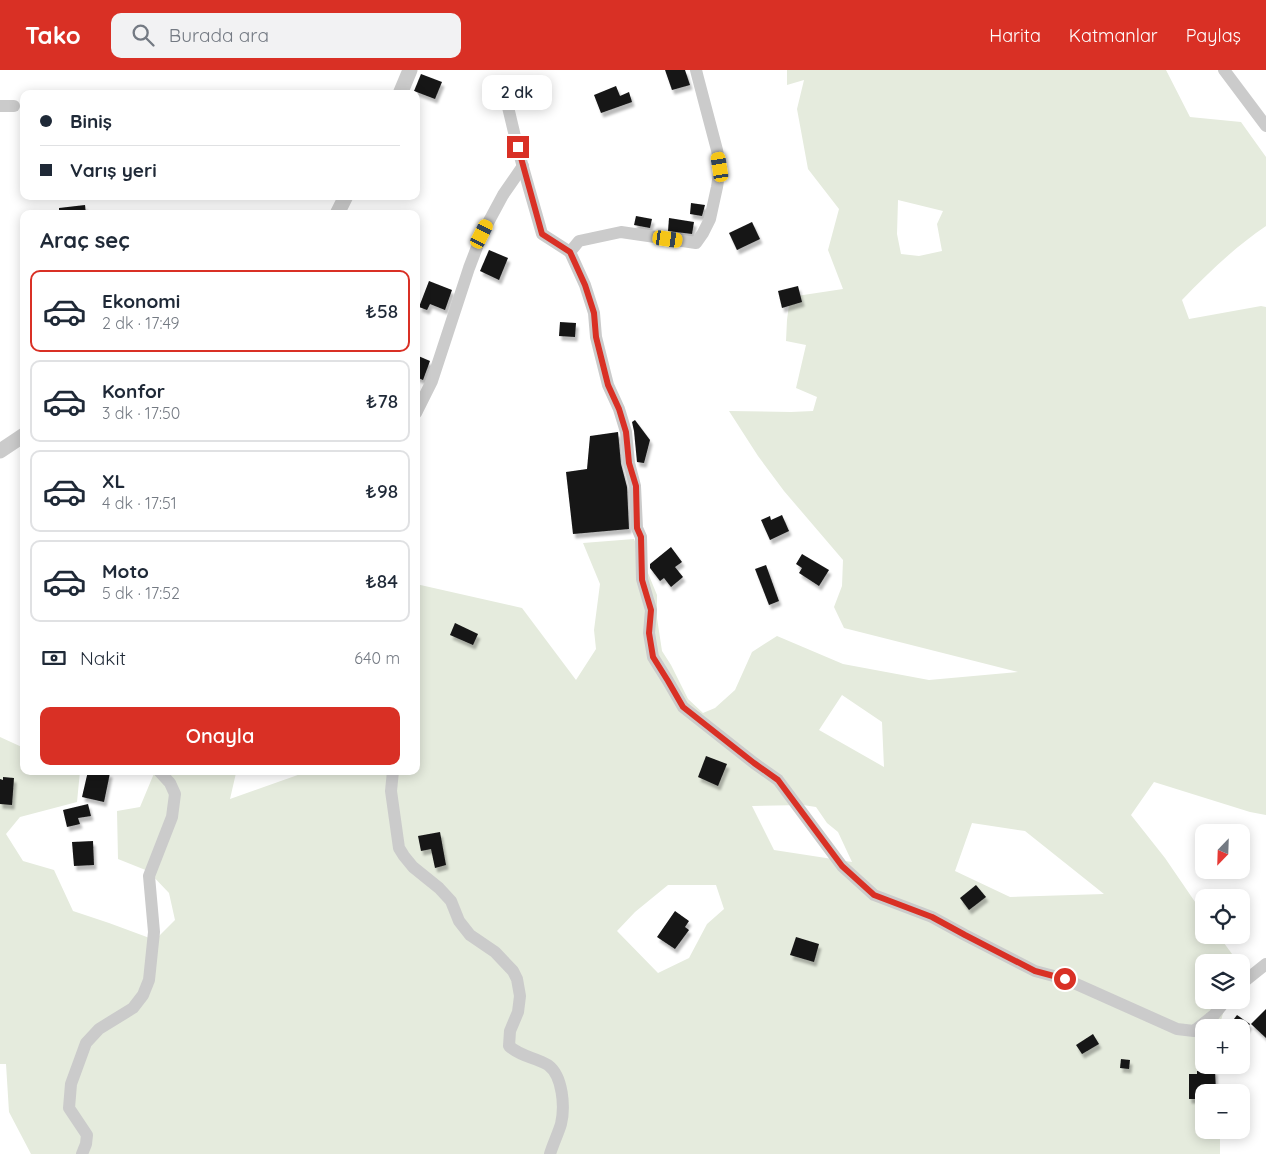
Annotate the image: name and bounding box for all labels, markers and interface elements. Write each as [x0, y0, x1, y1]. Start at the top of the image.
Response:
search box [111, 13, 461, 58]
text: Tako [25, 20, 81, 50]
icon: search [129, 21, 157, 49]
text: Burada ara [169, 23, 269, 47]
text: Harita [989, 24, 1041, 47]
text: Katmanlar [1069, 24, 1158, 47]
text: Paylaş [1186, 24, 1241, 47]
callout: 2 dk [483, 75, 553, 110]
text: 2 dk [501, 82, 533, 102]
text: Biniş [70, 109, 112, 133]
route end [507, 136, 529, 158]
car [710, 151, 729, 183]
text: Varış yeri [70, 158, 157, 182]
car [468, 217, 495, 251]
text: Araç seç [40, 226, 130, 254]
car [652, 229, 683, 249]
icon: car [42, 289, 87, 334]
text: Ekonomi [102, 289, 180, 313]
text: ₺58 [365, 299, 398, 323]
text: 2 dk · 17:49 [102, 313, 180, 333]
icon: car [42, 379, 87, 424]
text: Konfor [102, 379, 165, 403]
text: ₺78 [366, 389, 398, 413]
text: 3 dk · 17:50 [102, 403, 180, 423]
icon: car [42, 469, 87, 514]
text: XL [102, 469, 125, 493]
text: ₺98 [365, 479, 398, 503]
text: 4 dk · 17:51 [102, 493, 177, 513]
icon: car [42, 559, 87, 604]
text: Moto [102, 559, 149, 583]
text: ₺84 [365, 569, 398, 593]
text: 5 dk · 17:52 [102, 583, 180, 603]
icon: cash [40, 644, 68, 672]
text: Nakit [80, 646, 126, 670]
text: 640 m [354, 648, 400, 668]
button: Onayla [40, 707, 400, 765]
north arrow [1195, 824, 1250, 879]
map controls [1195, 824, 1250, 1139]
button: locate [1195, 889, 1250, 944]
button: layers [1195, 954, 1250, 1009]
route start [1054, 968, 1076, 990]
button: + [1195, 1019, 1250, 1074]
button: − [1195, 1084, 1250, 1139]

